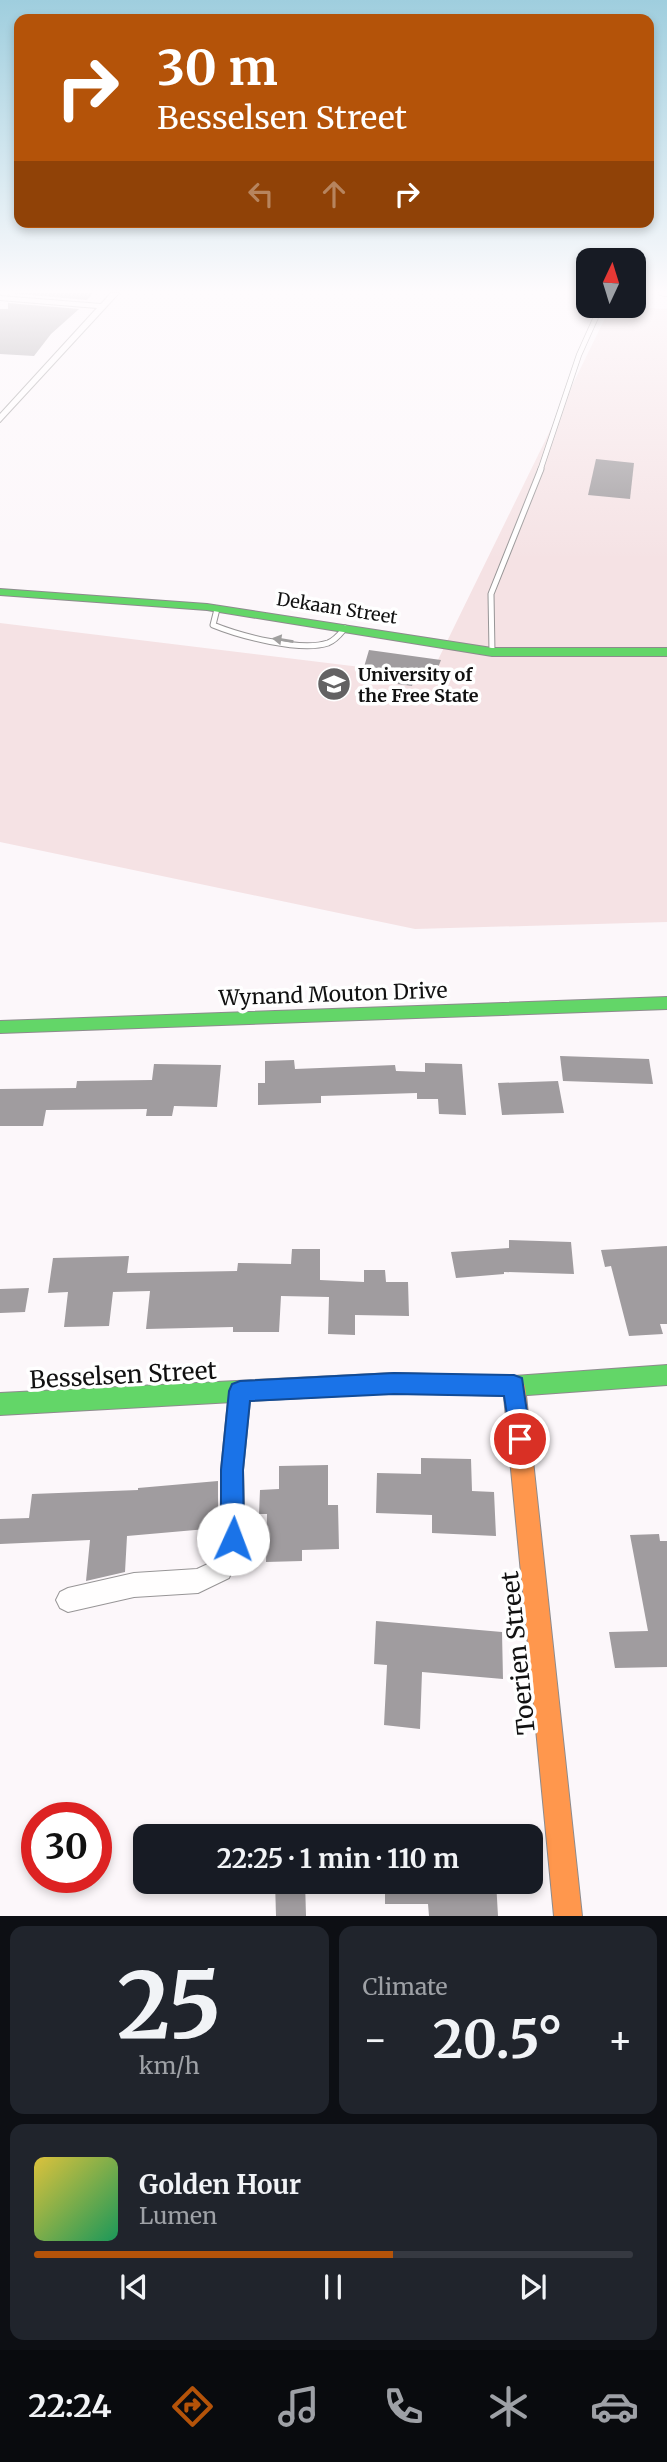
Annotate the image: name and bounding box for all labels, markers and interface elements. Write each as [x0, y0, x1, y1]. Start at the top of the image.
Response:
text: 30 m [157, 37, 278, 98]
icon: right [42, 42, 133, 133]
text: Besselsen Street [157, 98, 407, 138]
icon: left [242, 175, 280, 213]
icon: ahead [315, 175, 353, 213]
icon: right [388, 175, 426, 213]
north arrow [576, 248, 646, 318]
map controls [576, 248, 646, 318]
street label: Dekaan Street [275, 587, 399, 629]
one-way arrow [272, 635, 294, 646]
place label: University of the Free State [358, 663, 479, 707]
school or university icon: University of the Free State [315, 665, 353, 703]
street label: Wynand Mouton Drive [217, 977, 448, 1012]
street label: Besselsen Street [29, 1355, 218, 1395]
pin [490, 1409, 550, 1469]
icon: arrive [501, 1420, 539, 1458]
position arrow [196, 1502, 270, 1576]
street label: Toerien Street [494, 1569, 542, 1736]
speed limit sign: 30 [21, 1802, 112, 1893]
text: 22:25 · 1 min · 110 m [217, 1842, 459, 1875]
text: 25 [117, 1948, 221, 2063]
text: Climate [363, 1972, 448, 2001]
text: 20.5° [433, 2007, 563, 2072]
text: − [363, 2016, 388, 2063]
text: + [608, 2016, 633, 2063]
text: km/h [139, 2051, 200, 2080]
text: Golden Hour [139, 2168, 301, 2201]
text: Lumen [139, 2201, 217, 2230]
icon: previous [115, 2268, 153, 2306]
icon: pause [314, 2268, 352, 2306]
icon: next [514, 2268, 552, 2306]
icon: directions [168, 2382, 217, 2431]
icon: music [274, 2382, 323, 2431]
icon: phone [379, 2382, 428, 2431]
icon: climate [484, 2382, 533, 2431]
icon: car [590, 2382, 639, 2431]
text: 22:24 [28, 2386, 112, 2426]

